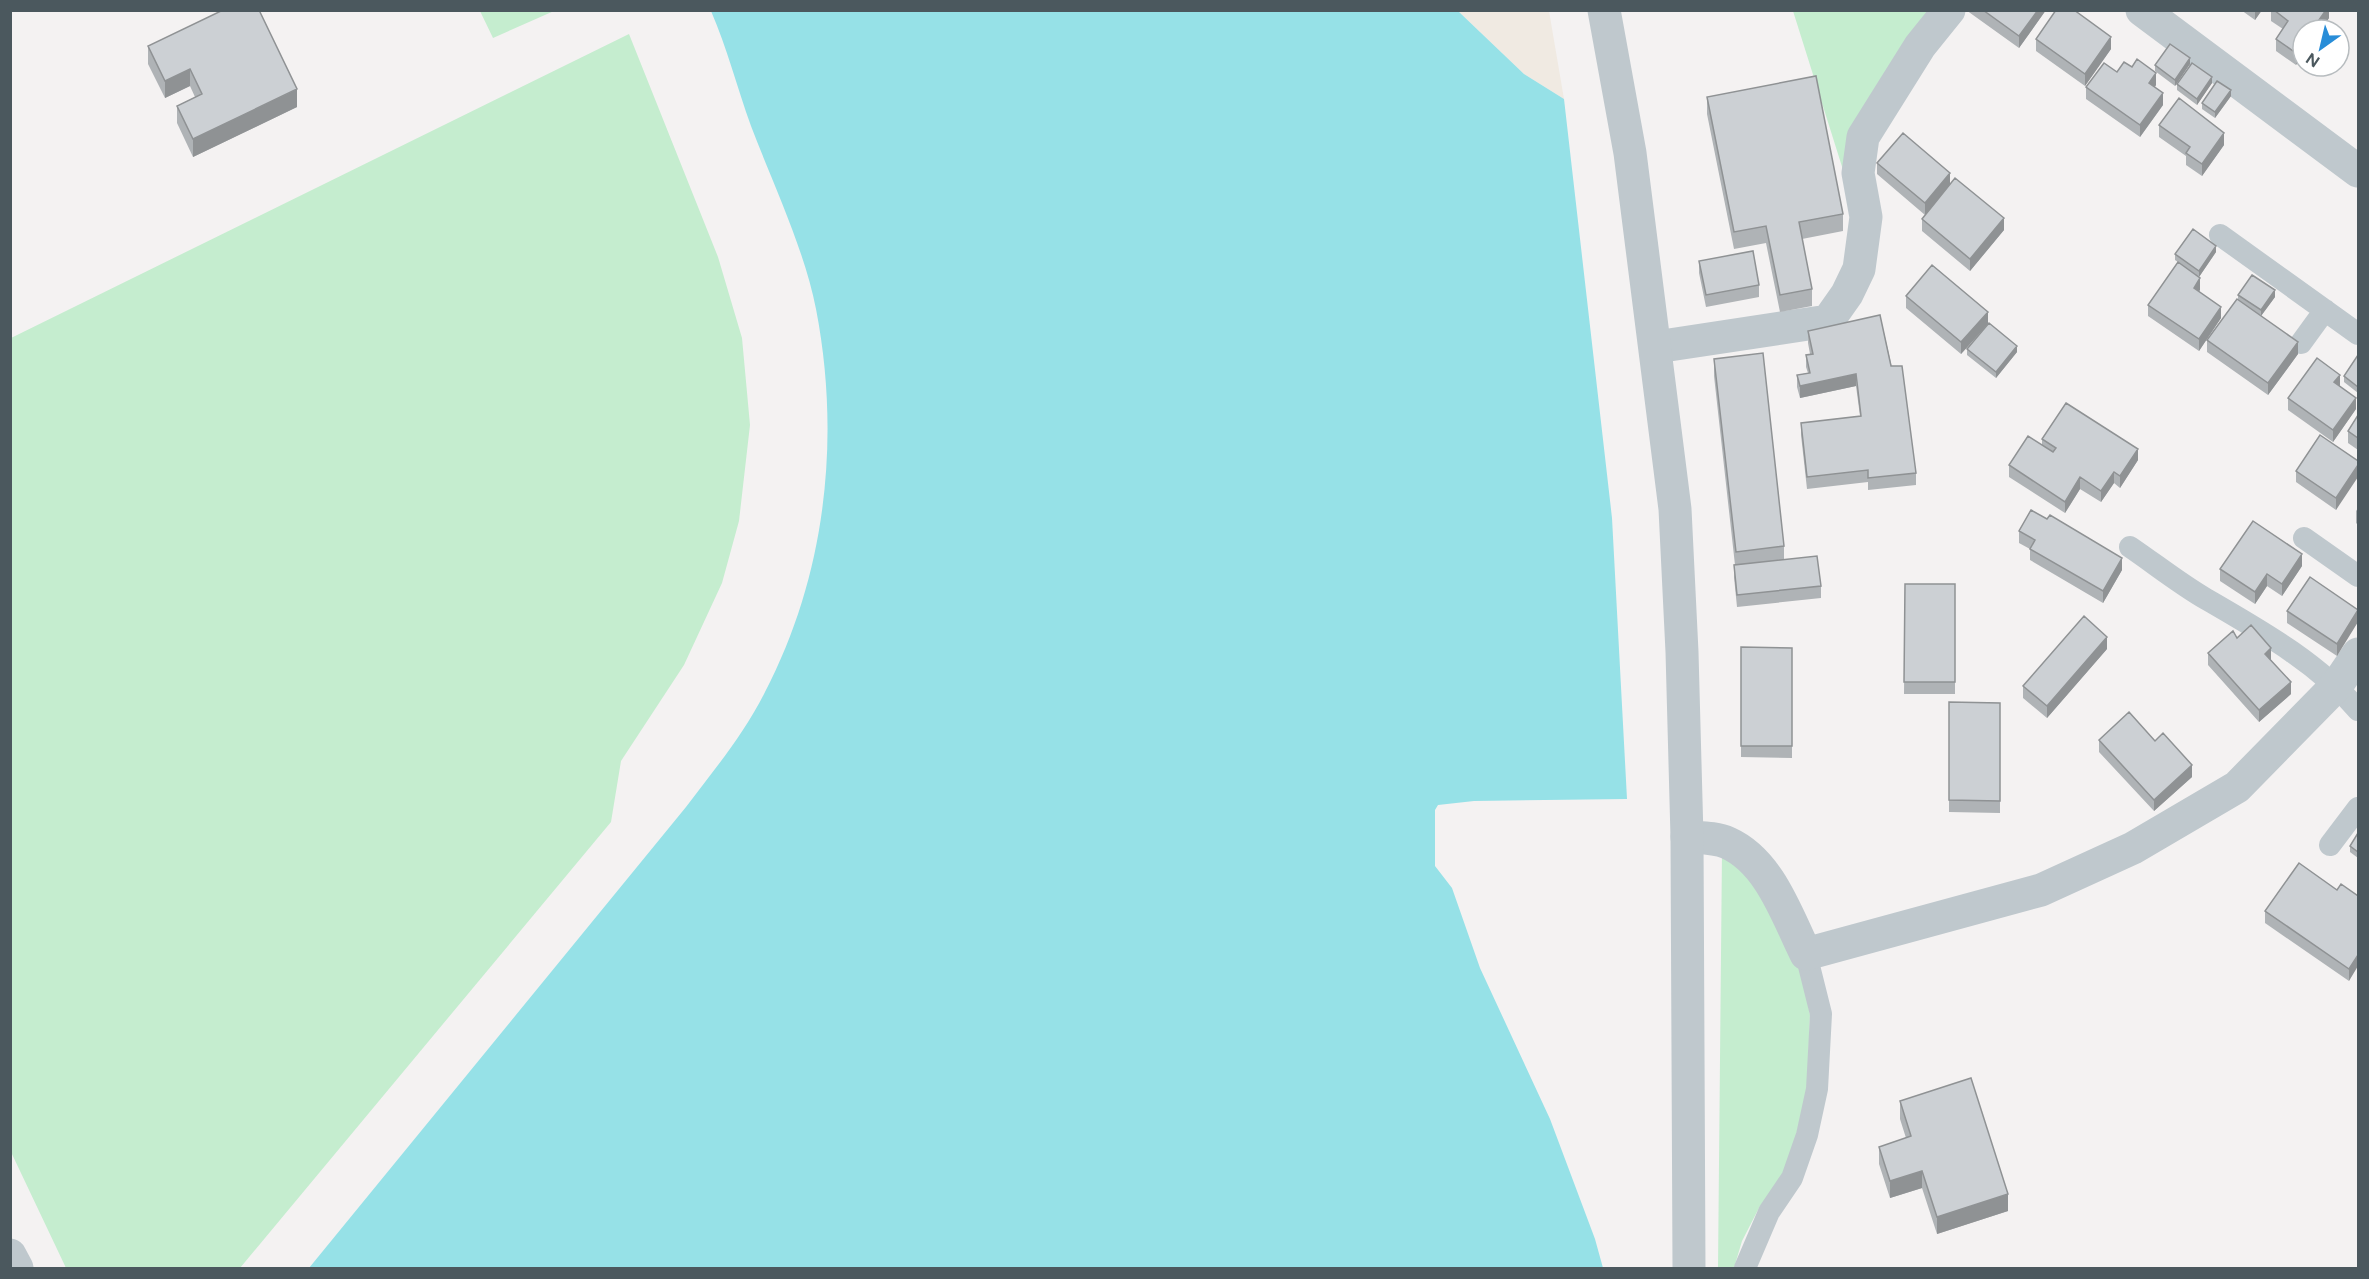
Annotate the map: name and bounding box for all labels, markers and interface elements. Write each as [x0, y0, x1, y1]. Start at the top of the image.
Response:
north arrow [2291, 18, 2351, 78]
text: N [2302, 49, 2323, 71]

